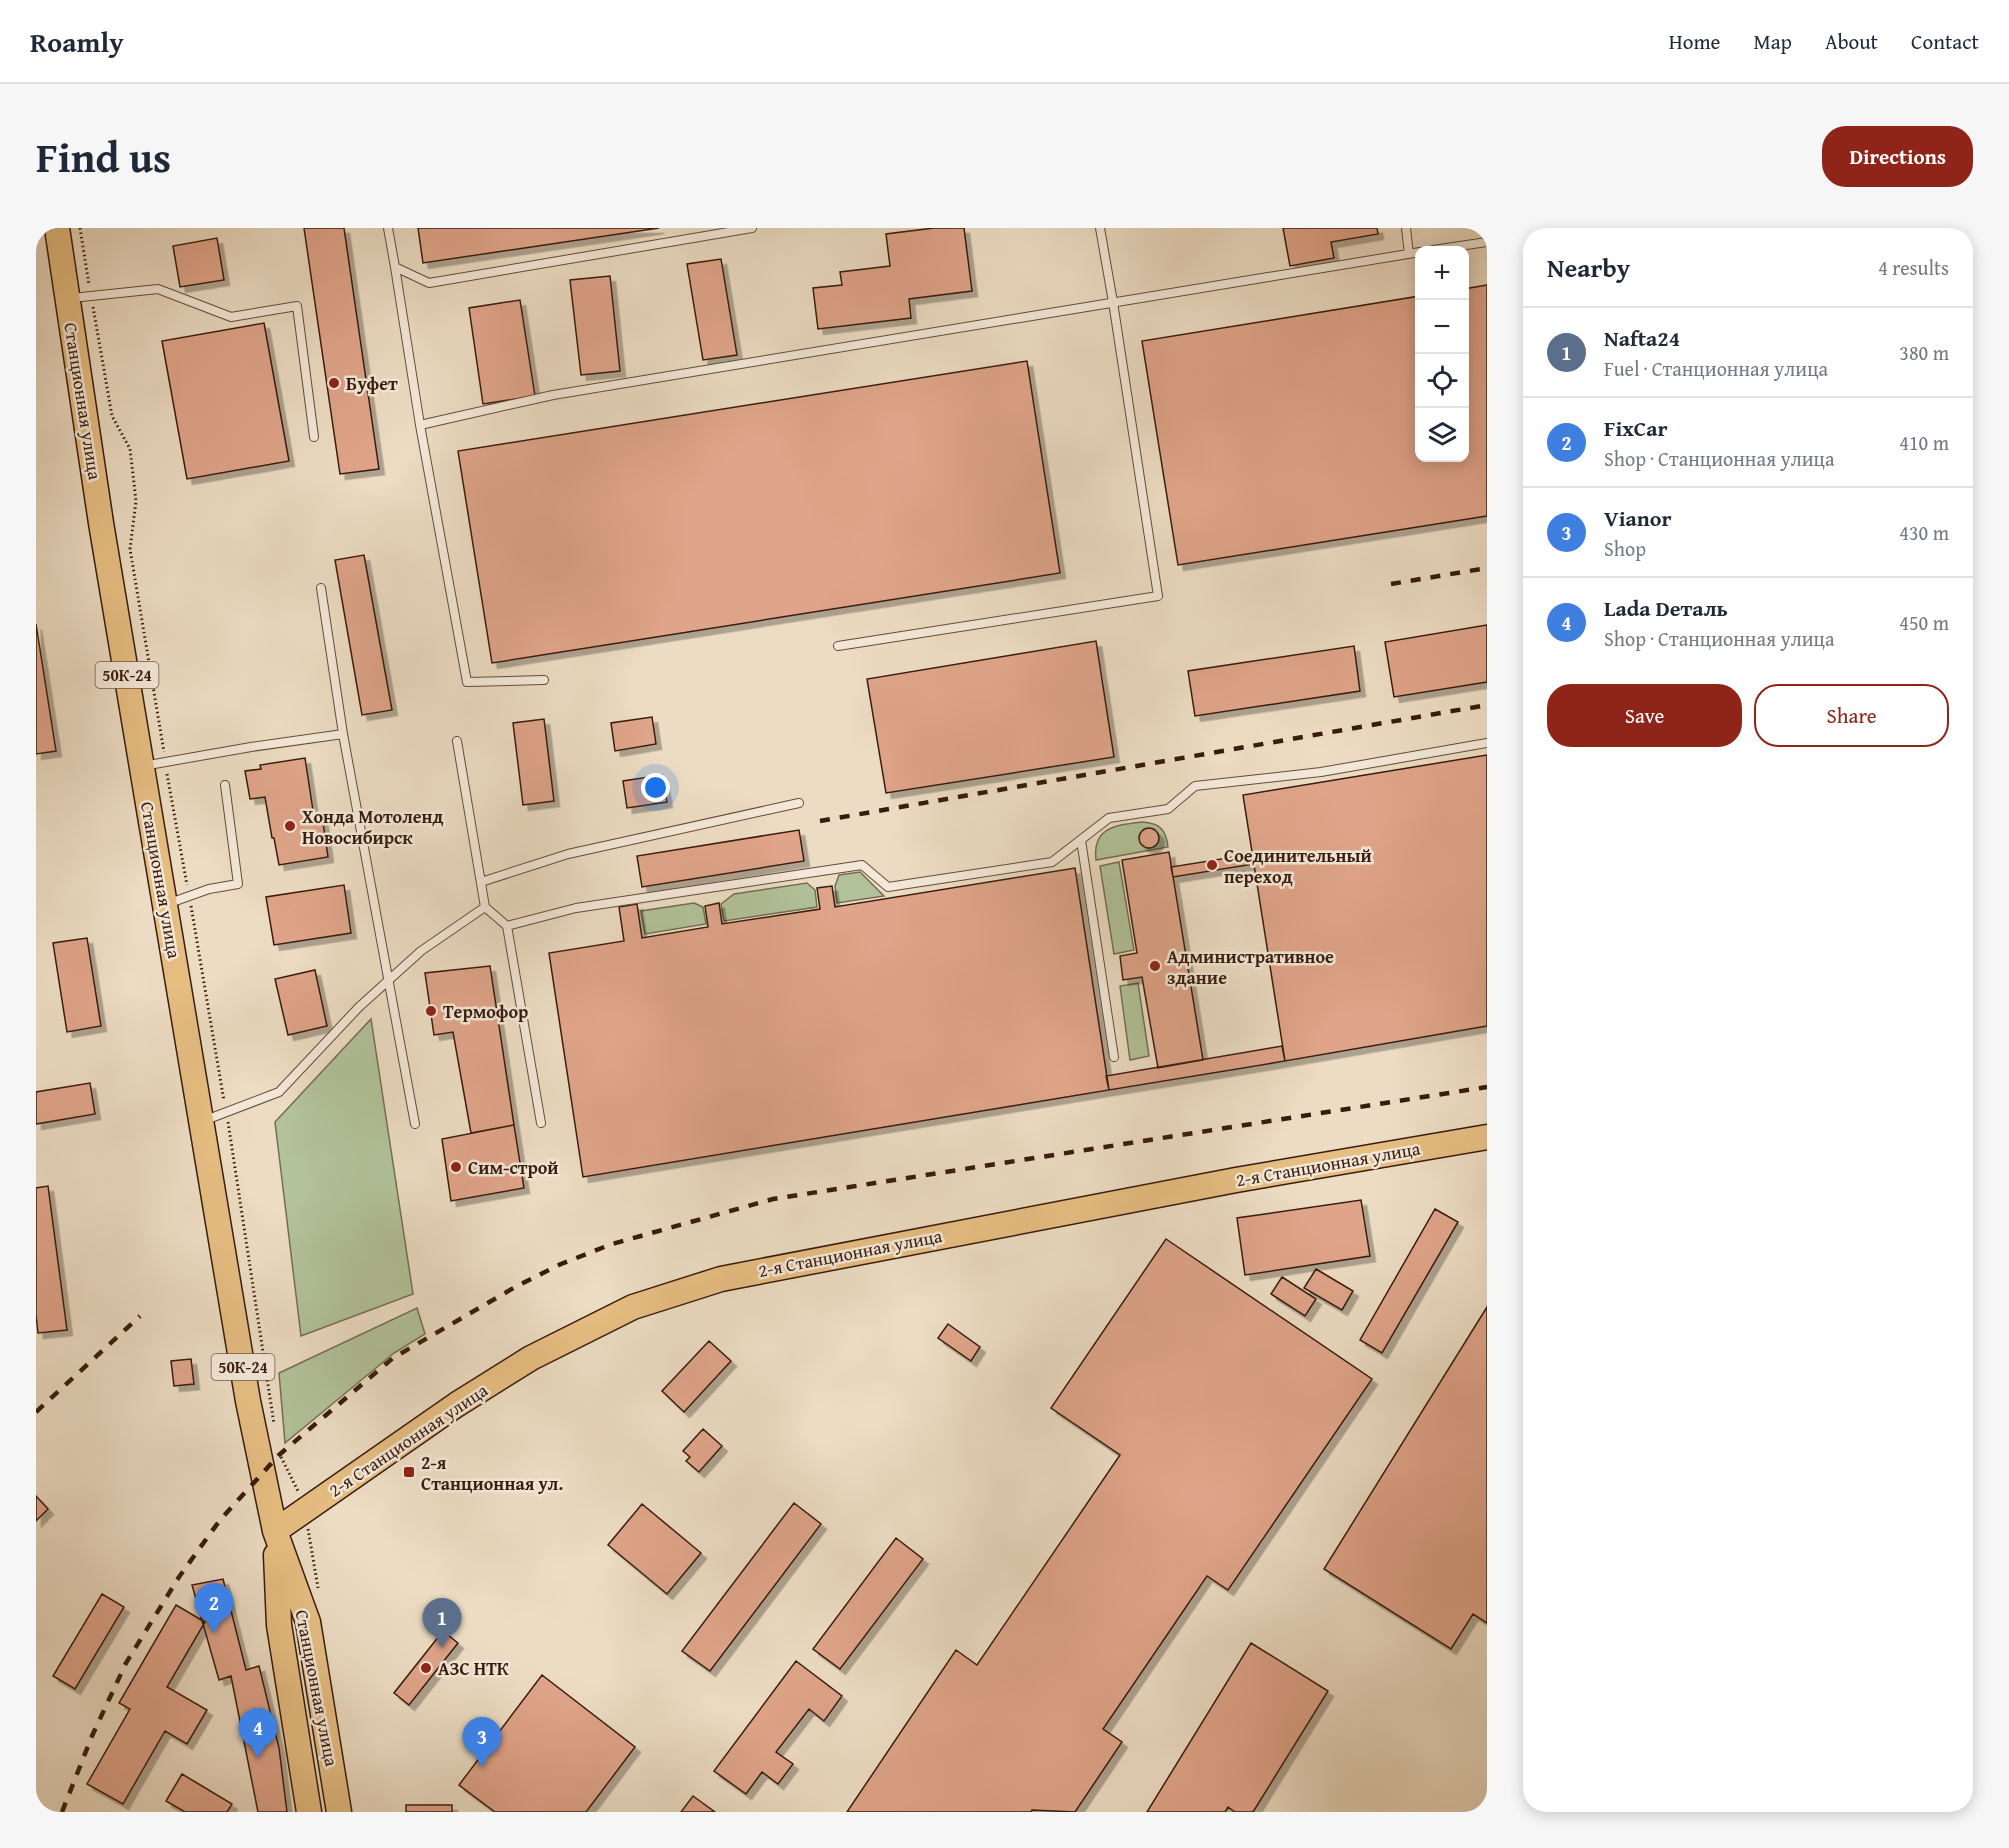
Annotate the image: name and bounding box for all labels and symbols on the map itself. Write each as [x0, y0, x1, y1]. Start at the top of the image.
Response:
street label: Станционная улица [57, 320, 109, 482]
place label: Буфет [346, 370, 398, 397]
marker: Буфет [327, 376, 341, 390]
road number: 50К-24 [96, 662, 158, 688]
your location [641, 773, 670, 802]
street label: Станционная улица [134, 799, 188, 961]
place label: Хонда Мотоленд Новосибирск [302, 803, 444, 851]
marker: Хонда Мотоленд Новосибирск [283, 819, 297, 833]
place label: Соединительный переход [1224, 842, 1372, 890]
marker: Соединительный переход [1205, 858, 1219, 872]
place label: Административное здание [1167, 943, 1334, 991]
marker: Административное здание [1148, 959, 1162, 973]
place label: Термофор [443, 998, 528, 1025]
marker: Термофор [424, 1004, 438, 1018]
street label: 2-я Станционная улица [1234, 1134, 1423, 1194]
place label: Сим-строй [468, 1154, 559, 1181]
marker: Сим-строй [449, 1160, 463, 1174]
street label: 2-я Станционная улица [756, 1222, 945, 1284]
road number: 50К-24 [212, 1354, 274, 1380]
street label: 2-я Станционная улица [323, 1376, 493, 1503]
place label: 2-я Станционная ул. [421, 1449, 563, 1497]
marker: 2-я Станционная ул. [402, 1465, 416, 1479]
pin: 2 [194, 1584, 234, 1633]
pin: 1 [422, 1598, 462, 1648]
street label: Станционная улица [289, 1608, 345, 1769]
place label: АЗС НТК [438, 1655, 509, 1682]
marker: АЗС НТК [419, 1661, 433, 1675]
pin: 4 [238, 1708, 278, 1758]
pin: 3 [462, 1718, 502, 1767]

